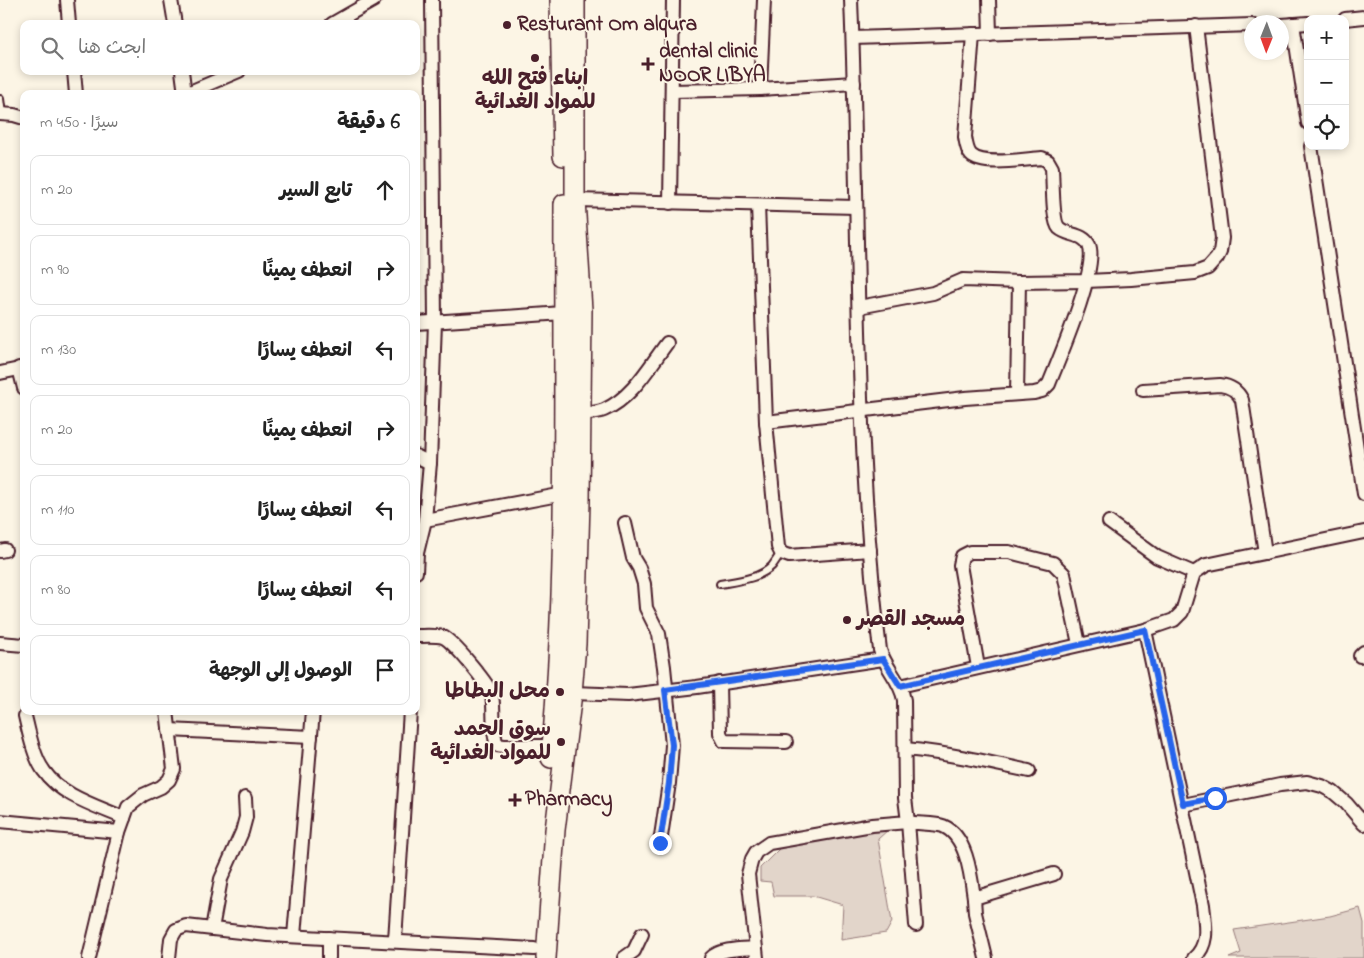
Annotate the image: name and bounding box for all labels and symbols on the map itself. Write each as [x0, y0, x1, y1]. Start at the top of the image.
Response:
place label: Resturant Om alqura [517, 10, 697, 40]
north arrow [1244, 15, 1289, 60]
marker: Resturant Om alqura [501, 19, 513, 31]
place label: dental clinic NOOR LIBYA [659, 37, 766, 91]
marker: ابناء فتح الله للمواد الغدائية [529, 52, 541, 64]
marker: dental clinic NOOR LIBYA [641, 57, 655, 71]
place label: ابناء فتح الله للمواد الغدائية [475, 64, 595, 118]
place label: مسجد القصر [855, 605, 965, 635]
marker: مسجد القصر [841, 614, 853, 626]
place label: محل البطاطا [445, 677, 550, 707]
marker: محل البطاطا [554, 686, 566, 698]
place label: سوق الحمد للمواد الغدائية [430, 715, 551, 769]
marker: سوق الحمد للمواد الغدائية [555, 736, 567, 748]
place label: Pharmacy [525, 785, 613, 817]
route start [1204, 787, 1227, 810]
marker: Pharmacy [509, 794, 521, 806]
route end [649, 832, 672, 855]

